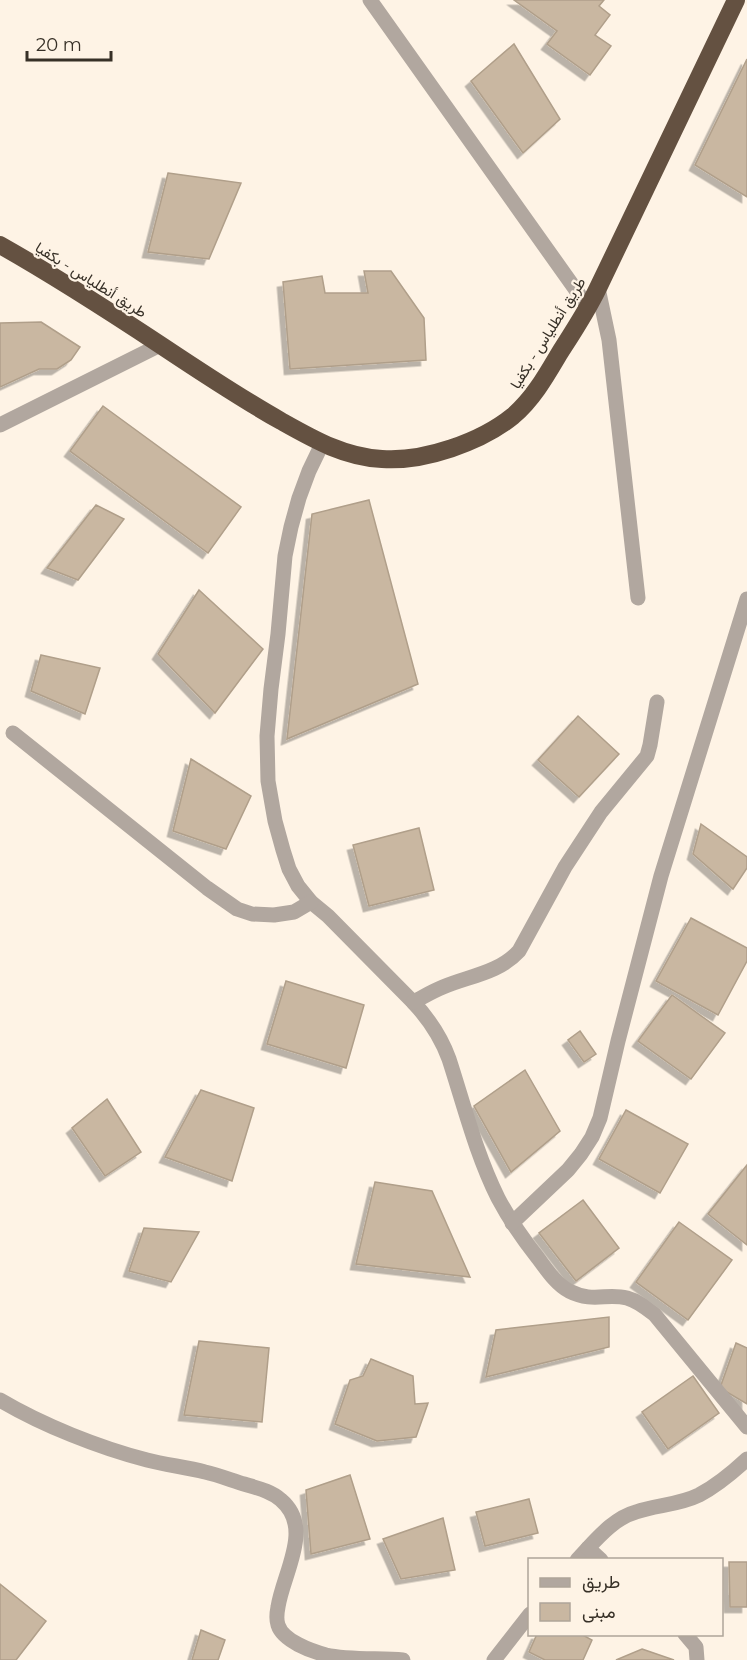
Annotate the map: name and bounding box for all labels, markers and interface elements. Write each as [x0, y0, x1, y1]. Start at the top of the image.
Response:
scale bar [27, 24, 111, 62]
text: 20 m [36, 34, 82, 56]
street label: طريق أنطلياس - بكفيا [31, 238, 151, 323]
street label: طريق أنطلياس - بكفيا [506, 273, 591, 393]
legend [528, 1558, 723, 1636]
text: طريق [582, 1571, 620, 1593]
text: مبنى [582, 1601, 616, 1623]

